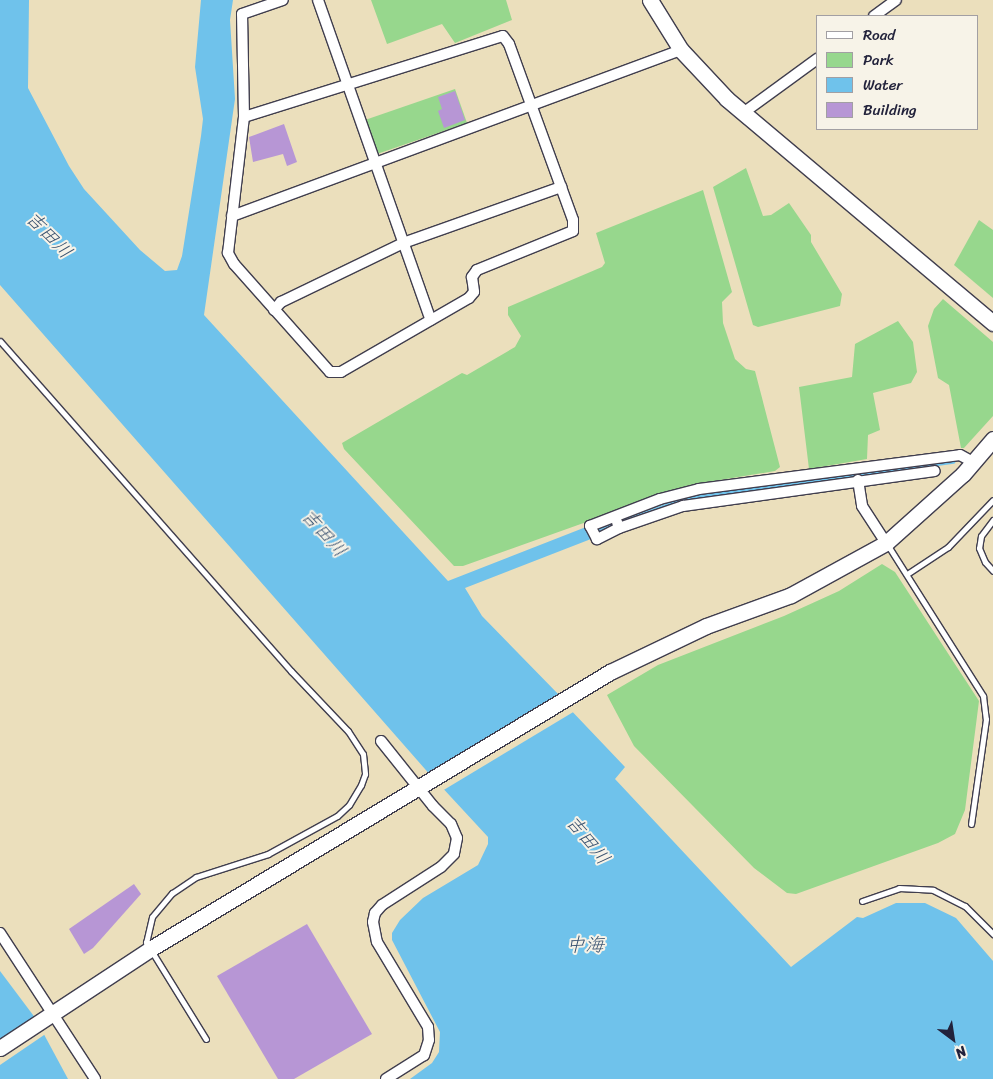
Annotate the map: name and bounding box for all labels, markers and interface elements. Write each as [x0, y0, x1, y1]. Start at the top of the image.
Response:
legend [816, 15, 978, 130]
text: Road [863, 22, 895, 48]
text: Park [863, 47, 894, 73]
text: Water [863, 72, 903, 98]
text: Building [863, 97, 917, 123]
water label: 吉田川 [21, 207, 77, 263]
water label: 吉田川 [296, 504, 352, 562]
water label: 吉田川 [561, 811, 615, 869]
water label: 中海 [566, 934, 604, 956]
north arrow [928, 1014, 978, 1064]
text: N [950, 1039, 972, 1065]

